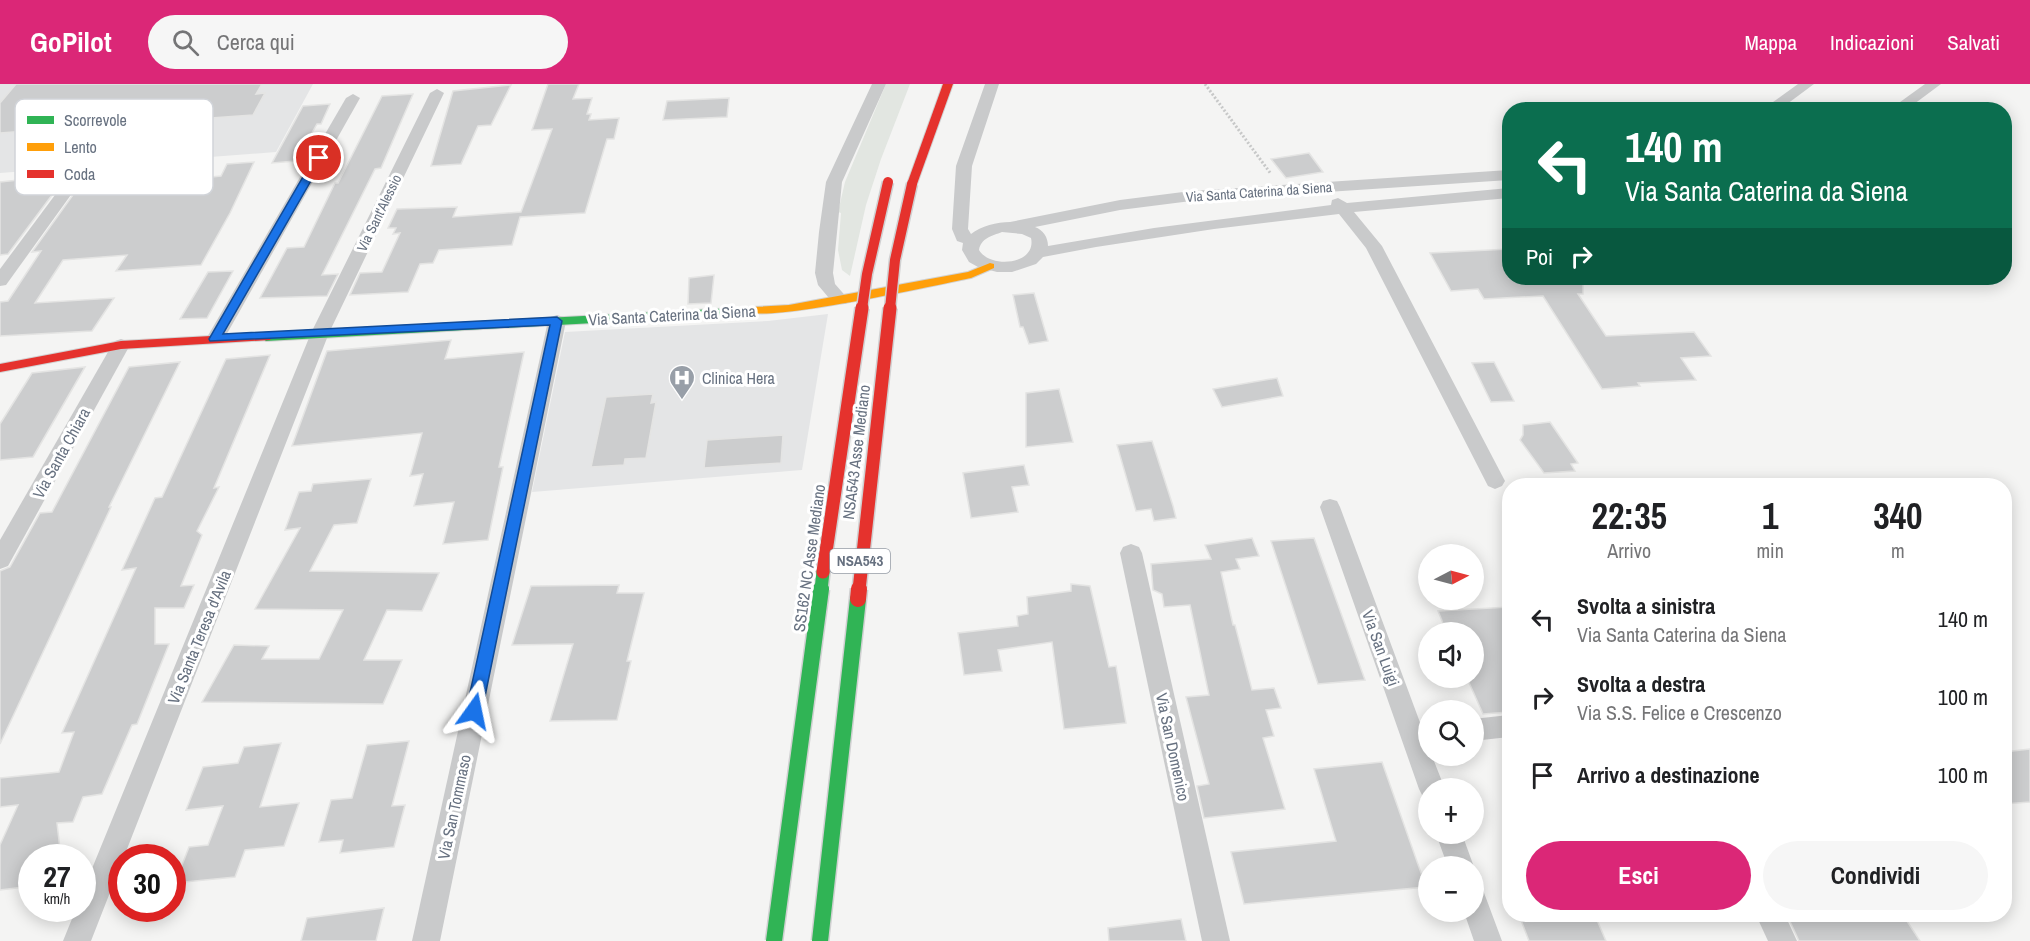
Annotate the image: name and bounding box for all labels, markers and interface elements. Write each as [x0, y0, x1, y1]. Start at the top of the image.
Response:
search box [148, 15, 568, 69]
text: GoPilot [30, 23, 112, 61]
icon: search [169, 26, 202, 59]
text: Cerca qui [217, 27, 295, 57]
text: Mappa [1744, 28, 1797, 57]
text: Indicazioni [1830, 28, 1914, 57]
text: Salvati [1947, 28, 2000, 57]
legend [15, 99, 213, 195]
text: Scorrevole [64, 109, 127, 131]
text: 140 m [1625, 119, 1723, 175]
icon: left [1526, 126, 1604, 204]
pin [293, 132, 344, 183]
text: Lento [64, 136, 97, 158]
icon: arrive [302, 141, 335, 174]
text: Coda [64, 163, 96, 185]
street label: Via Sant'Alessio [353, 171, 405, 255]
text: Via Santa Caterina da Siena [1625, 173, 1908, 209]
street label: Via Santa Caterina da Siena [1185, 178, 1333, 206]
icon: right [1565, 240, 1598, 273]
text: Poi [1526, 242, 1553, 272]
street label: Via Santa Caterina da Siena [588, 300, 757, 330]
hospital icon: Clinica Hera [667, 363, 697, 401]
place label: Clinica Hera [702, 367, 776, 389]
street label: NSA543 Asse Mediano [837, 383, 875, 521]
street label: Via Santa Chiara [27, 403, 95, 502]
street label: SS162 NC Asse Mediano [788, 483, 830, 633]
text: 22:35 [1591, 492, 1667, 540]
text: 1 [1762, 492, 1778, 540]
text: 340 [1873, 492, 1923, 540]
text: Arrivo [1607, 537, 1651, 564]
text: min [1756, 537, 1784, 564]
text: m [1891, 537, 1905, 564]
north arrow [1418, 544, 1484, 610]
map controls [1418, 544, 1484, 922]
road number: NSA543 [830, 549, 890, 573]
street label: Via Santa Teresa d'Avila [162, 566, 236, 707]
text: Svolta a sinistra [1577, 591, 1715, 621]
icon: left [1526, 603, 1559, 636]
text: 140 m [1938, 604, 1988, 634]
street label: Via San Luigi [1357, 607, 1405, 689]
text: Via Santa Caterina da Siena [1577, 621, 1786, 648]
button: sound [1418, 622, 1484, 688]
text: Svolta a destra [1577, 669, 1705, 699]
position arrow [442, 679, 506, 743]
icon: right [1526, 681, 1559, 714]
text: 100 m [1938, 682, 1988, 712]
street label: Via San Domenico [1151, 691, 1195, 803]
text: Via S.S. Felice e Crescenzo [1577, 699, 1782, 726]
button: search [1418, 700, 1484, 766]
street label: Via San Tommaso [432, 752, 476, 862]
icon: arrive [1526, 759, 1559, 792]
text: Arrivo a destinazione [1577, 760, 1759, 790]
text: 100 m [1938, 760, 1988, 790]
button: + [1418, 778, 1484, 844]
button: Esci [1526, 841, 1751, 910]
button: Condividi [1763, 841, 1988, 910]
speed limit sign: 30 [108, 844, 186, 922]
text: 27 [43, 856, 71, 896]
button: − [1418, 856, 1484, 922]
text: km/h [44, 888, 70, 909]

